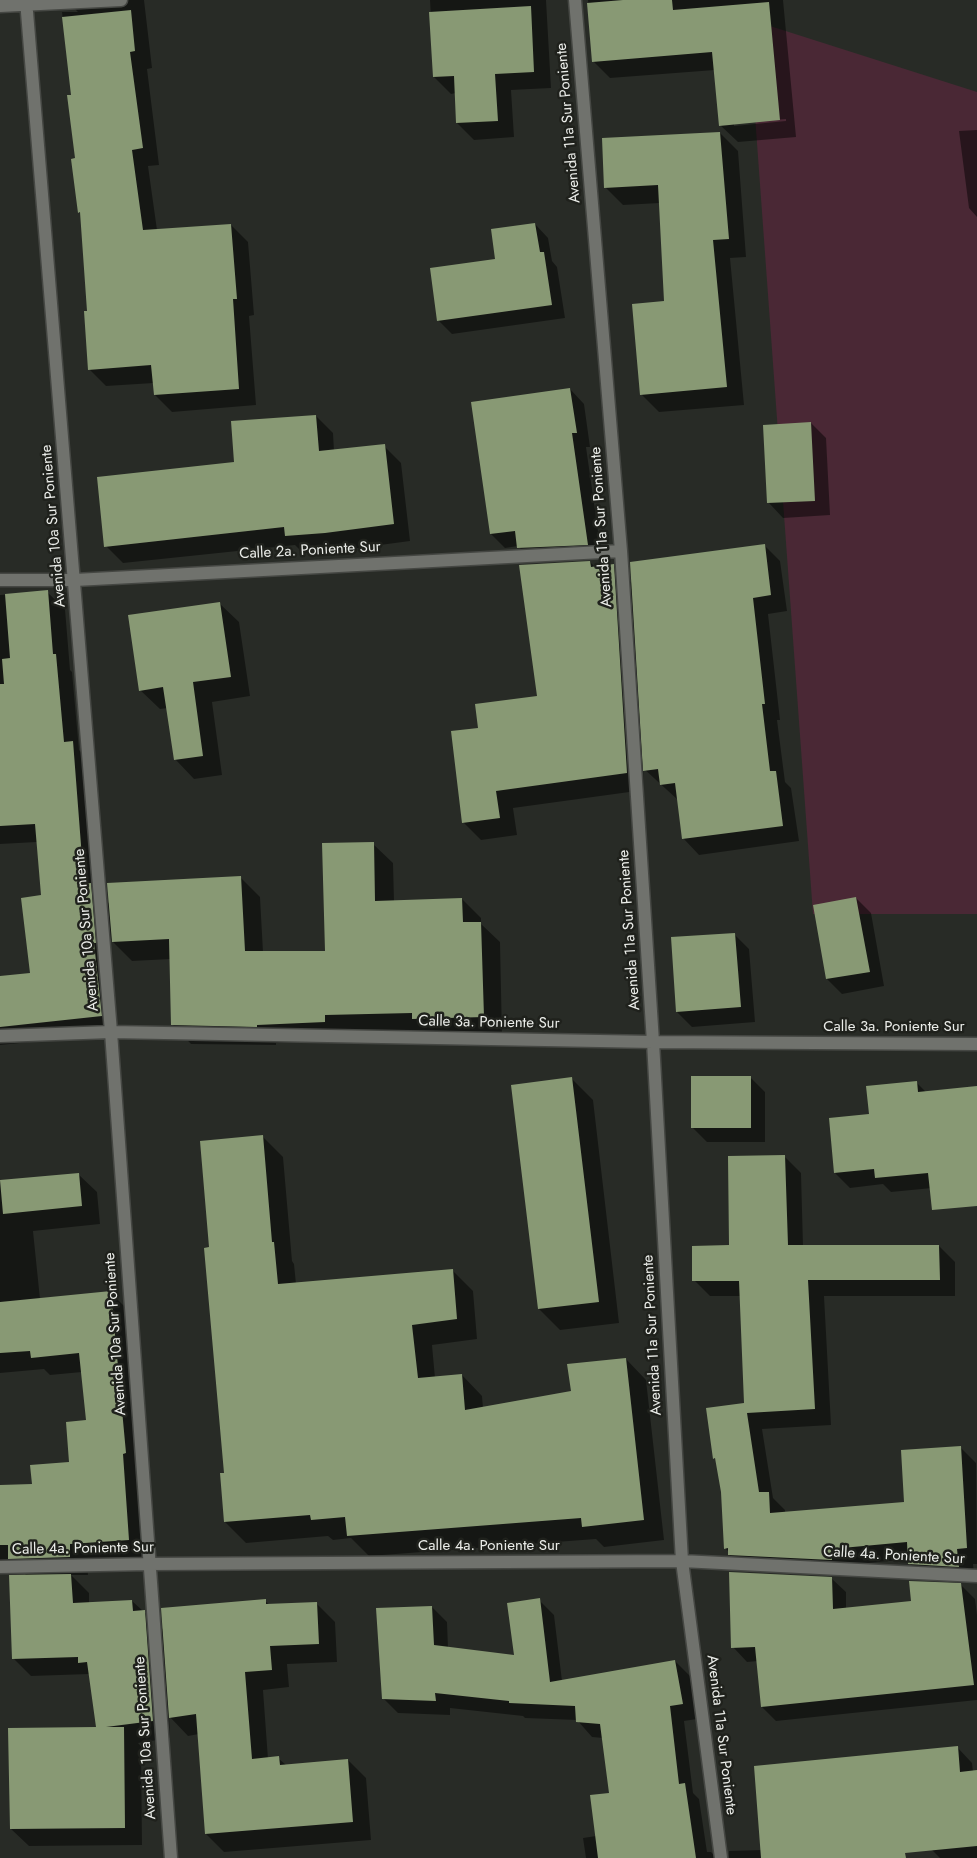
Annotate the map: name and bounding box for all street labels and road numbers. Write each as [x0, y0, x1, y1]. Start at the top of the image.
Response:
street label: Avenida 11a Sur Poniente [553, 42, 585, 204]
street label: Avenida 10a Sur Poniente [38, 444, 70, 608]
street label: Avenida 11a Sur Poniente [587, 446, 617, 608]
street label: Calle 2a. Poniente Sur [239, 538, 381, 564]
street label: Avenida 10a Sur Poniente [71, 848, 103, 1012]
street label: Avenida 11a Sur Poniente [615, 849, 645, 1011]
street label: Calle 3a. Poniente Sur [418, 1013, 560, 1033]
street label: Calle 3a. Poniente Sur [823, 1018, 965, 1036]
street label: Avenida 10a Sur Poniente [101, 1252, 131, 1416]
street label: Avenida 11a Sur Poniente [640, 1254, 666, 1416]
street label: Calle 4a. Poniente Sur [418, 1537, 560, 1555]
street label: Calle 4a. Poniente Sur [12, 1539, 154, 1559]
street label: Calle 4a. Poniente Sur [823, 1543, 965, 1569]
street label: Avenida 11a Sur Poniente [702, 1654, 740, 1816]
street label: Avenida 10a Sur Poniente [131, 1656, 161, 1820]

